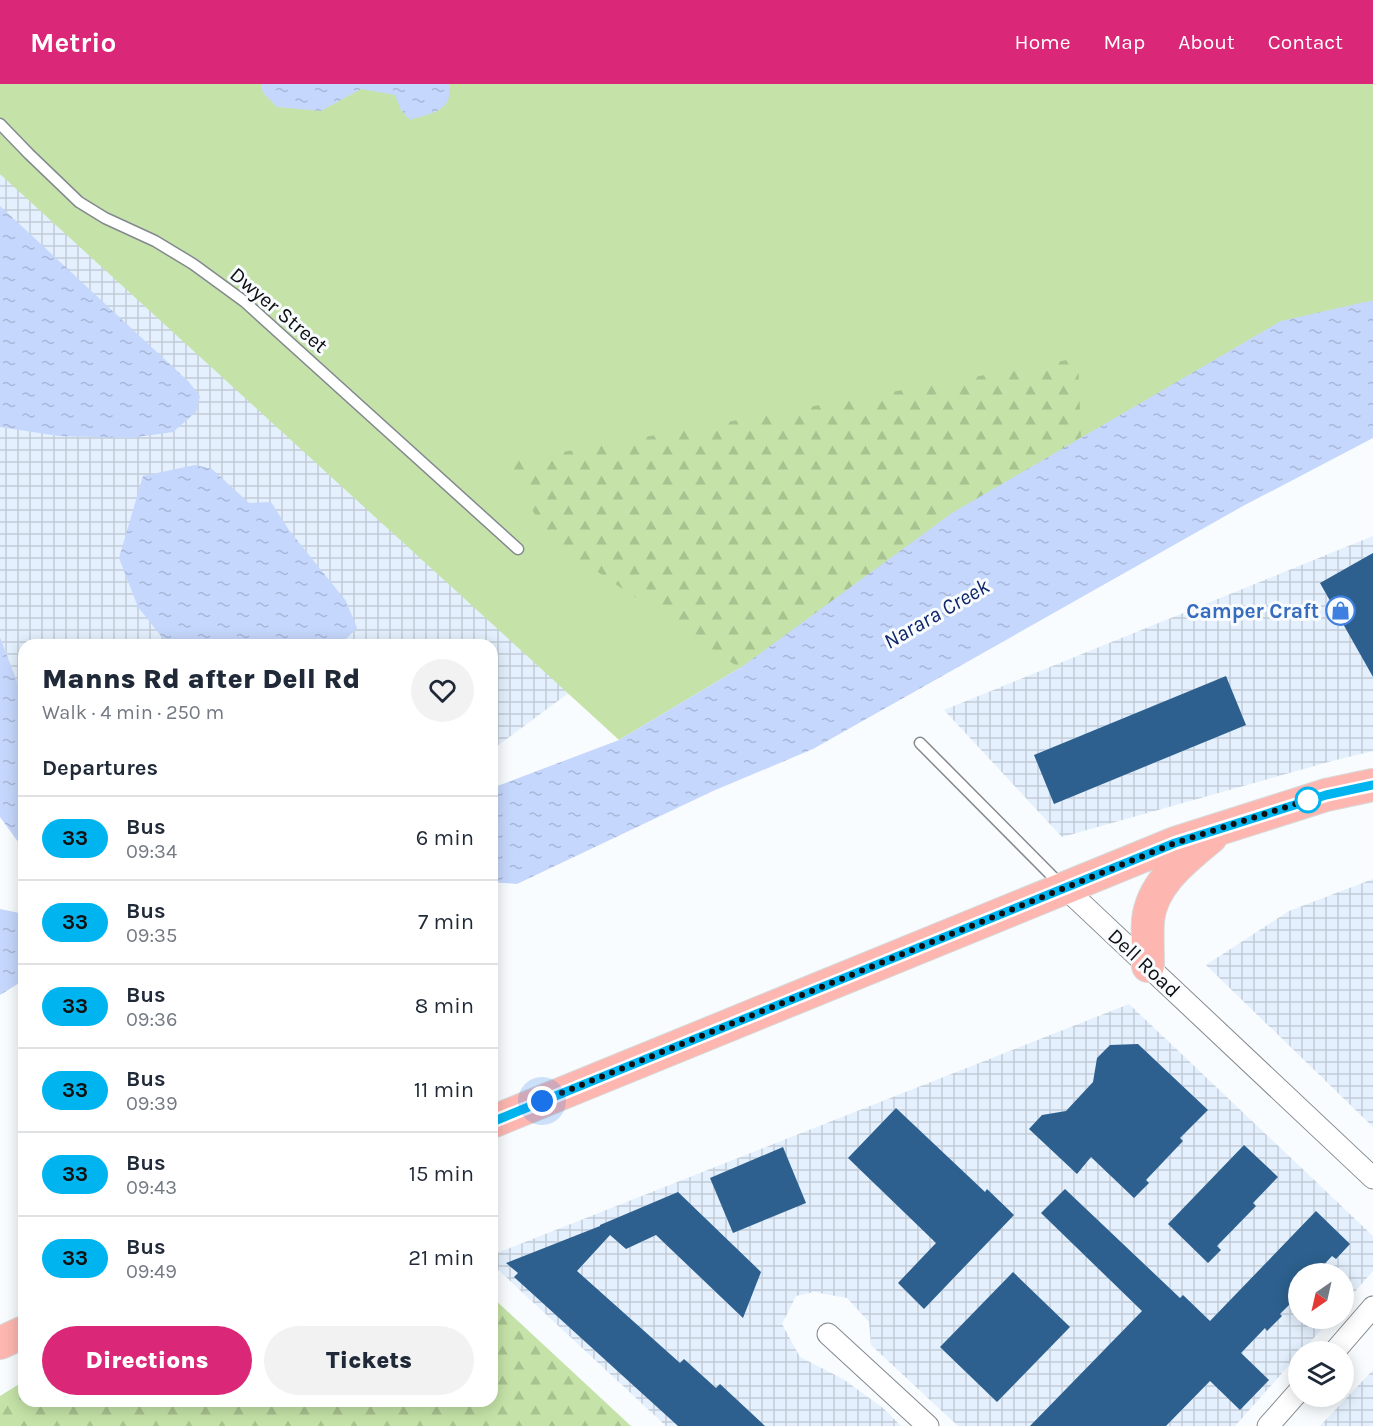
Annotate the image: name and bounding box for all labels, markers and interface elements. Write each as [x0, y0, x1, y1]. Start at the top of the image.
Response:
text: Metrio [30, 26, 116, 59]
text: Home [1015, 30, 1071, 54]
text: Map [1104, 30, 1145, 54]
text: About [1178, 30, 1235, 54]
text: Contact [1268, 30, 1343, 54]
street label: Dwyer Street [225, 262, 333, 358]
water label: Narara Creek [879, 573, 995, 655]
shop icon: Camper Craft [1324, 595, 1356, 627]
place label: Camper Craft [1186, 599, 1319, 623]
button: heart [411, 659, 474, 722]
text: Manns Rd after Dell Rd [42, 662, 360, 695]
text: Walk · 4 min · 250 m [42, 701, 224, 724]
text: Departures [42, 755, 158, 781]
unlabelled marker [1295, 787, 1321, 813]
text: Bus [126, 814, 166, 840]
text: 6 min [416, 825, 474, 851]
text: 33 [62, 826, 88, 850]
text: 09:34 [126, 840, 177, 863]
text: Bus [126, 898, 166, 924]
text: 7 min [418, 909, 474, 935]
text: 33 [62, 910, 88, 934]
text: 09:35 [126, 924, 177, 947]
street label: Dell Road [1103, 924, 1185, 1002]
text: Bus [126, 982, 166, 1008]
text: 8 min [415, 993, 474, 1019]
text: 33 [62, 994, 88, 1018]
text: 09:36 [126, 1008, 177, 1031]
text: Bus [126, 1066, 166, 1092]
text: 11 min [414, 1077, 474, 1103]
text: 33 [62, 1078, 88, 1102]
your location [527, 1086, 557, 1116]
text: 09:39 [126, 1092, 178, 1115]
text: Bus [126, 1150, 166, 1176]
text: 15 min [409, 1161, 474, 1187]
text: 33 [62, 1162, 88, 1186]
text: 09:43 [126, 1176, 177, 1199]
text: Bus [126, 1234, 166, 1260]
text: 21 min [408, 1245, 474, 1271]
text: 33 [62, 1246, 88, 1270]
text: 09:49 [126, 1260, 177, 1283]
north arrow [1288, 1263, 1354, 1329]
map controls [1288, 1263, 1354, 1407]
button: Directions [42, 1326, 252, 1395]
button: Tickets [264, 1326, 474, 1395]
button: layers [1288, 1341, 1354, 1407]

